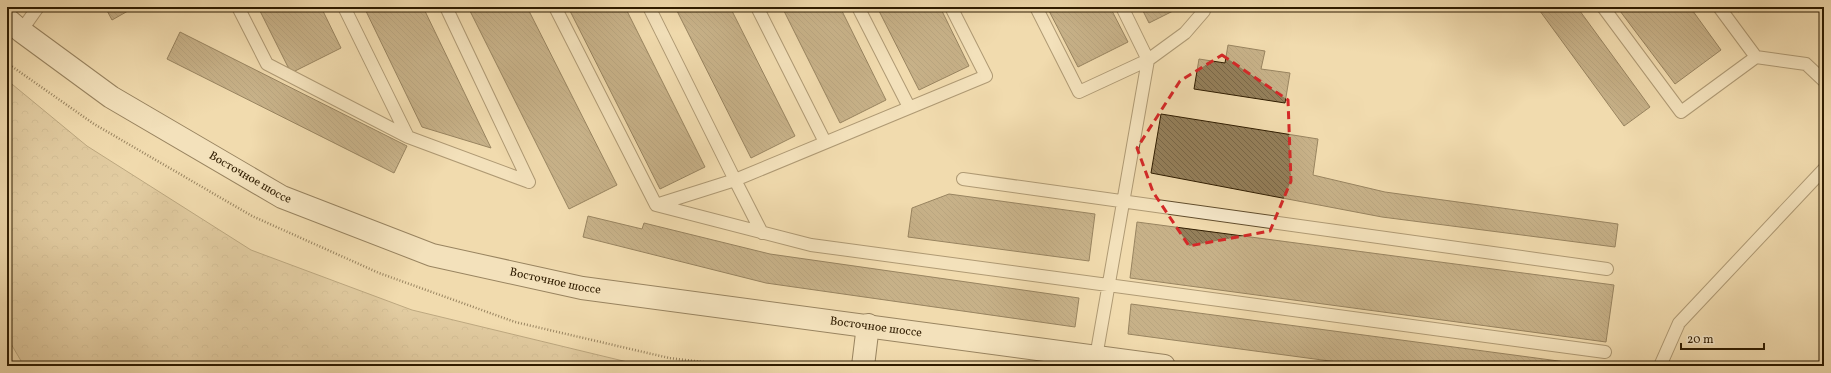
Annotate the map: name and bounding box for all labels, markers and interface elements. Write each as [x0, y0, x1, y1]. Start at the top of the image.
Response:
street label: Восточное шоссе [206, 148, 294, 208]
street label: Восточное шоссе [508, 264, 602, 298]
street label: Восточное шоссе [829, 313, 923, 342]
scale bar [1681, 325, 1764, 351]
text: 20 m [1687, 332, 1714, 348]

